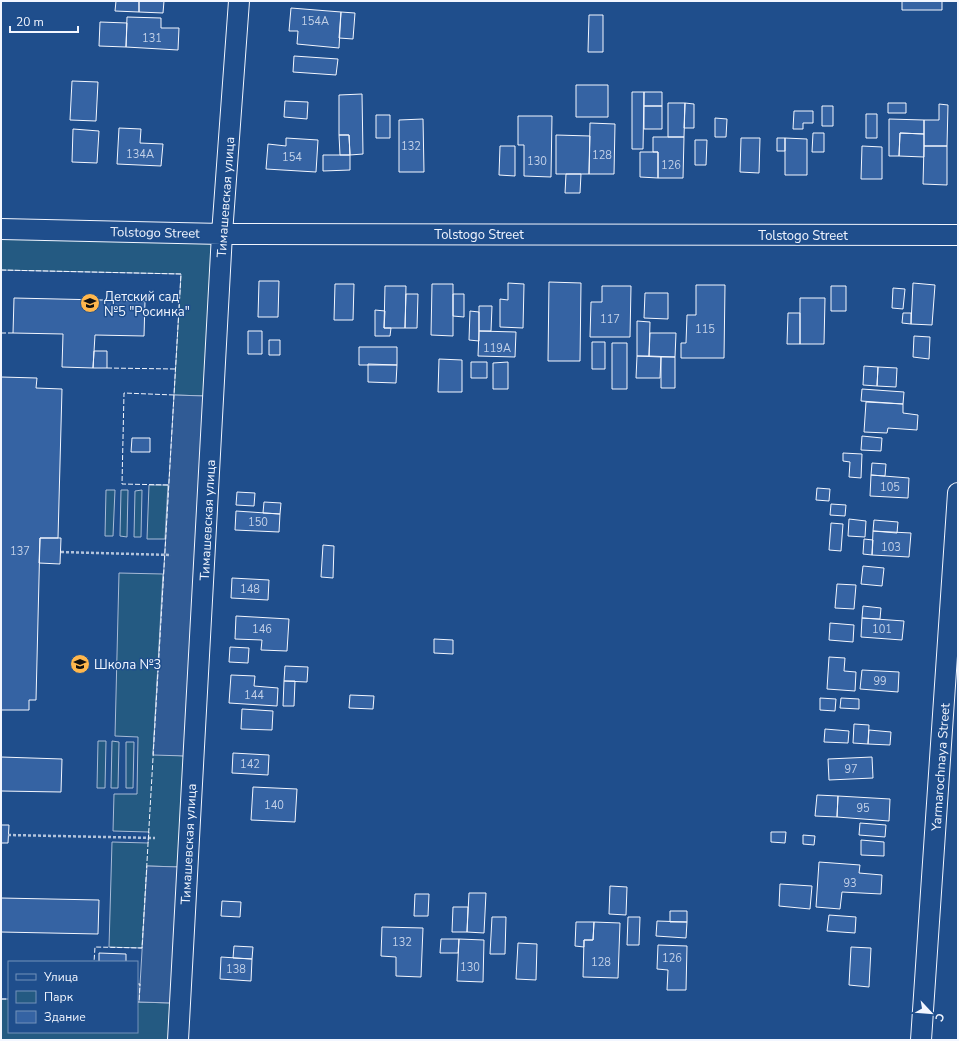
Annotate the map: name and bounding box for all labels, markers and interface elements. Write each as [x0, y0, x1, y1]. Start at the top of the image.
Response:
scale bar [10, 8, 78, 34]
text: 20 m [16, 14, 44, 30]
house number: 154А [301, 14, 329, 29]
house number: 131 [142, 31, 162, 46]
street label: Тимашевская улица [213, 136, 239, 258]
house number: 132 [401, 139, 421, 154]
house number: 134А [126, 147, 154, 162]
house number: 128 [592, 148, 612, 163]
house number: 154 [282, 150, 302, 165]
house number: 130 [527, 154, 547, 169]
house number: 126 [661, 158, 681, 173]
street label: Tolstogo Street [110, 223, 200, 243]
street label: Tolstogo Street [434, 226, 524, 244]
street label: Tolstogo Street [758, 227, 848, 245]
place label: Детский сад №5 "Росинка" [104, 288, 190, 321]
school or university icon: Детский сад №5 "Росинка" [79, 292, 101, 314]
house number: 117 [600, 312, 620, 327]
house number: 115 [695, 322, 715, 337]
house number: 119А [483, 341, 511, 356]
street label: Тимашевская улица [196, 459, 220, 581]
house number: 105 [880, 480, 900, 495]
house number: 150 [248, 515, 268, 530]
house number: 103 [881, 540, 901, 555]
house number: 137 [10, 544, 30, 559]
house number: 148 [240, 582, 260, 597]
house number: 146 [252, 622, 272, 637]
house number: 101 [872, 622, 892, 637]
school or university icon: Школа №3 [69, 653, 91, 675]
place label: Школа №3 [94, 656, 161, 674]
house number: 99 [873, 674, 887, 689]
house number: 144 [244, 688, 264, 703]
street label: Yarmarochnaya Street [927, 702, 954, 833]
house number: 142 [240, 757, 260, 772]
house number: 97 [844, 762, 858, 777]
street label: Тимашевская улица [177, 783, 201, 905]
house number: 140 [264, 798, 284, 813]
house number: 95 [856, 801, 870, 816]
house number: 93 [843, 876, 857, 891]
house number: 132 [392, 935, 412, 950]
house number: 126 [662, 951, 682, 966]
house number: 128 [591, 955, 611, 970]
house number: 130 [460, 960, 480, 975]
legend [8, 961, 138, 1033]
house number: 138 [226, 962, 246, 977]
text: Улица [43, 969, 78, 985]
text: Парк [44, 989, 74, 1005]
north arrow [911, 993, 951, 1033]
text: Здание [44, 1009, 86, 1025]
text: С [931, 1011, 948, 1024]

